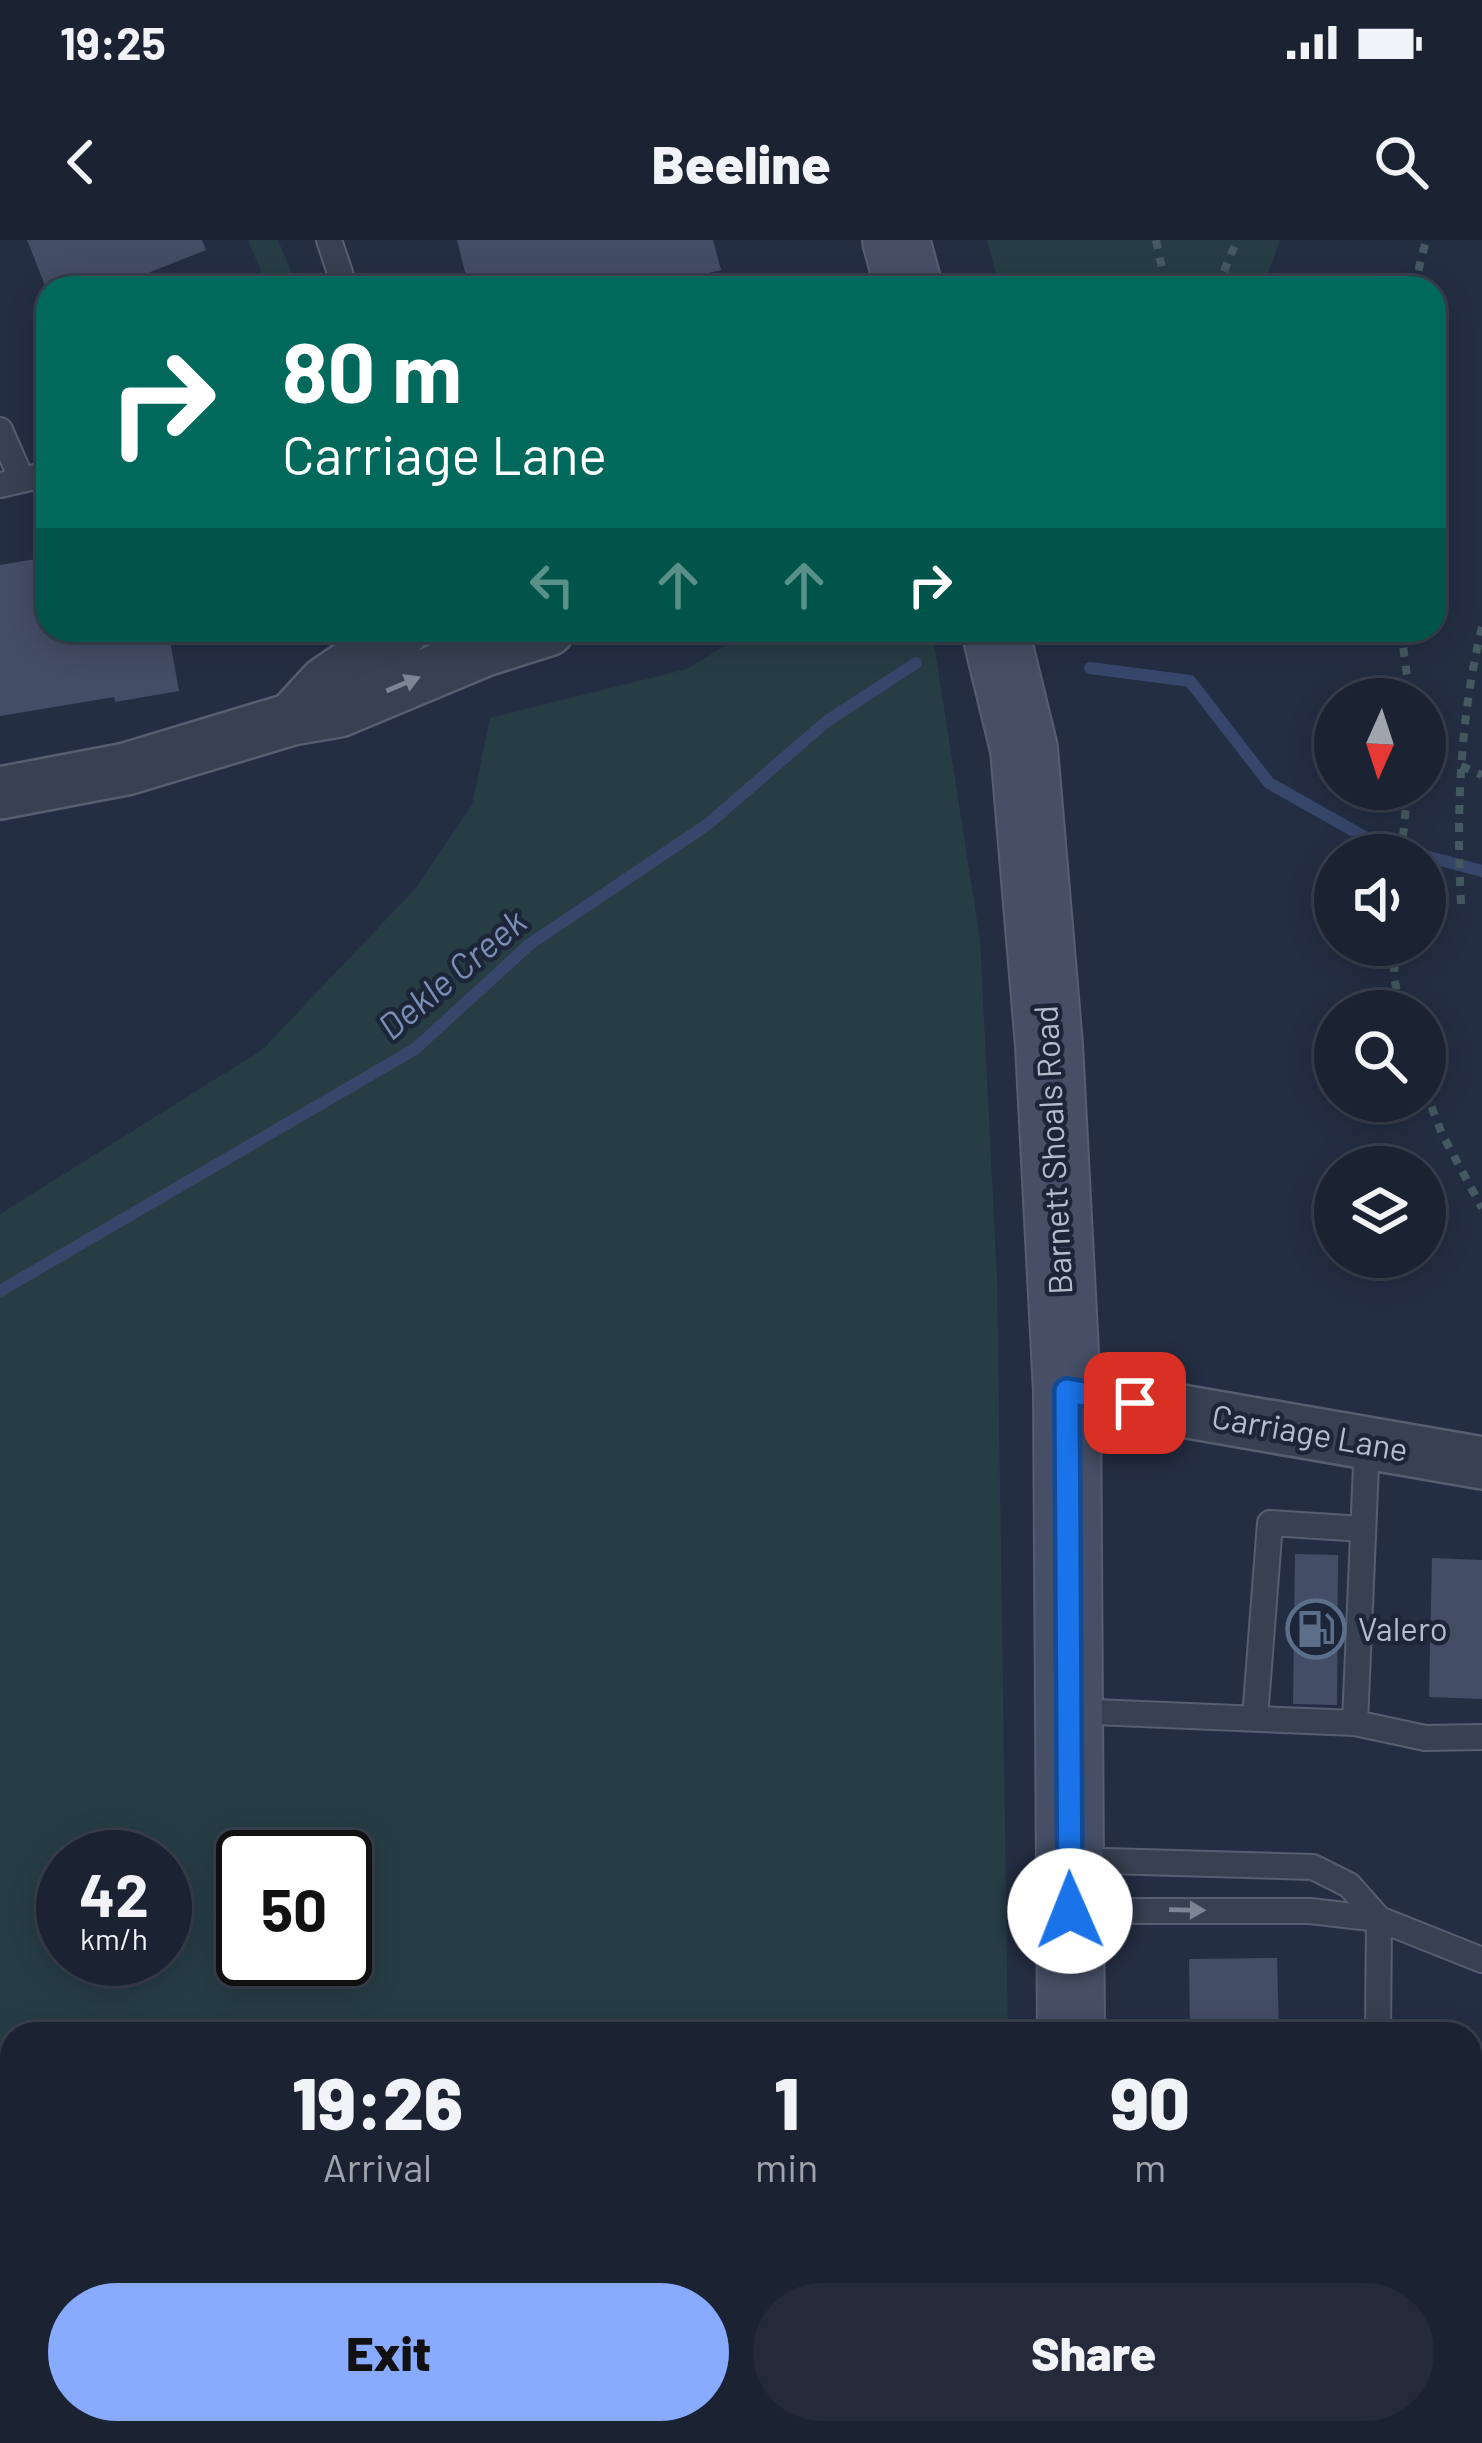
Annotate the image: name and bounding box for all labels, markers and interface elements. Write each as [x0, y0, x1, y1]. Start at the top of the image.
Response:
text: 19:25 [60, 15, 166, 69]
icon: back [48, 129, 114, 195]
icon: search [1368, 129, 1434, 195]
text: Beeline [651, 130, 831, 195]
text: 80 m [282, 319, 462, 420]
icon: right [84, 324, 240, 480]
text: Carriage Lane [282, 421, 607, 486]
icon: left [519, 552, 585, 618]
icon: ahead [645, 552, 711, 618]
icon: ahead [771, 552, 837, 618]
icon: right [897, 552, 963, 618]
one-way arrow [386, 674, 422, 693]
north arrow [1314, 678, 1446, 810]
map controls [1314, 678, 1446, 1278]
button: sound [1314, 834, 1446, 966]
water label: Dekle Creek [368, 898, 534, 1047]
button: search [1314, 990, 1446, 1122]
street label: Barnett Shoals Road [1024, 1004, 1080, 1296]
button: layers [1314, 1146, 1446, 1278]
pin [1084, 1352, 1186, 1454]
icon: arrive [1102, 1370, 1168, 1436]
street label: Carriage Lane [1209, 1395, 1411, 1469]
fuel station icon: Valero [1285, 1598, 1347, 1660]
place label: Valero [1358, 1608, 1448, 1648]
speed limit sign: 50 [216, 1830, 372, 1986]
position arrow [1007, 1848, 1133, 1974]
text: 42 [79, 1857, 149, 1929]
one-way arrow [1169, 1900, 1207, 1919]
text: km/h [80, 1920, 148, 1956]
text: 19:26 [292, 2058, 463, 2144]
text: 1 [774, 2058, 800, 2144]
text: 90 [1110, 2058, 1190, 2144]
text: Arrival [323, 2143, 432, 2190]
text: min [755, 2143, 818, 2190]
text: m [1134, 2143, 1166, 2190]
button: Exit [48, 2283, 729, 2421]
button: Share [753, 2283, 1434, 2421]

